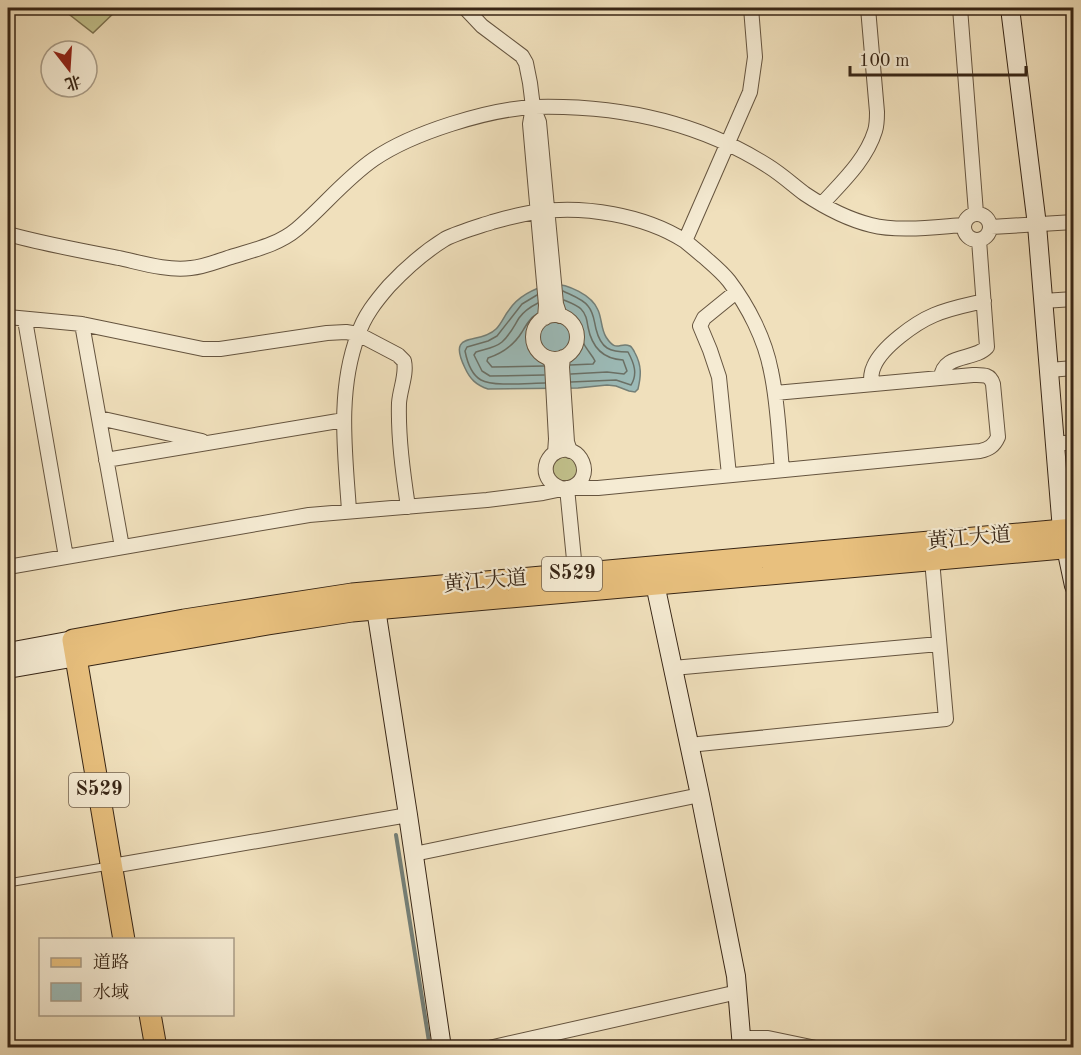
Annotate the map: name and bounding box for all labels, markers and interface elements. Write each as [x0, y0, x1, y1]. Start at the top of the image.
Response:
north arrow [39, 39, 99, 99]
scale bar [850, 39, 1026, 77]
text: 100 m [859, 52, 910, 70]
text: 北 [63, 71, 83, 93]
street label: 黄江大道 [926, 523, 1012, 553]
road number: S529 [542, 557, 602, 591]
street label: 黄江大道 [442, 566, 528, 596]
road number: S529 [69, 773, 129, 807]
legend [39, 938, 234, 1016]
text: 道路 [93, 952, 129, 972]
text: 水域 [93, 982, 129, 1002]

